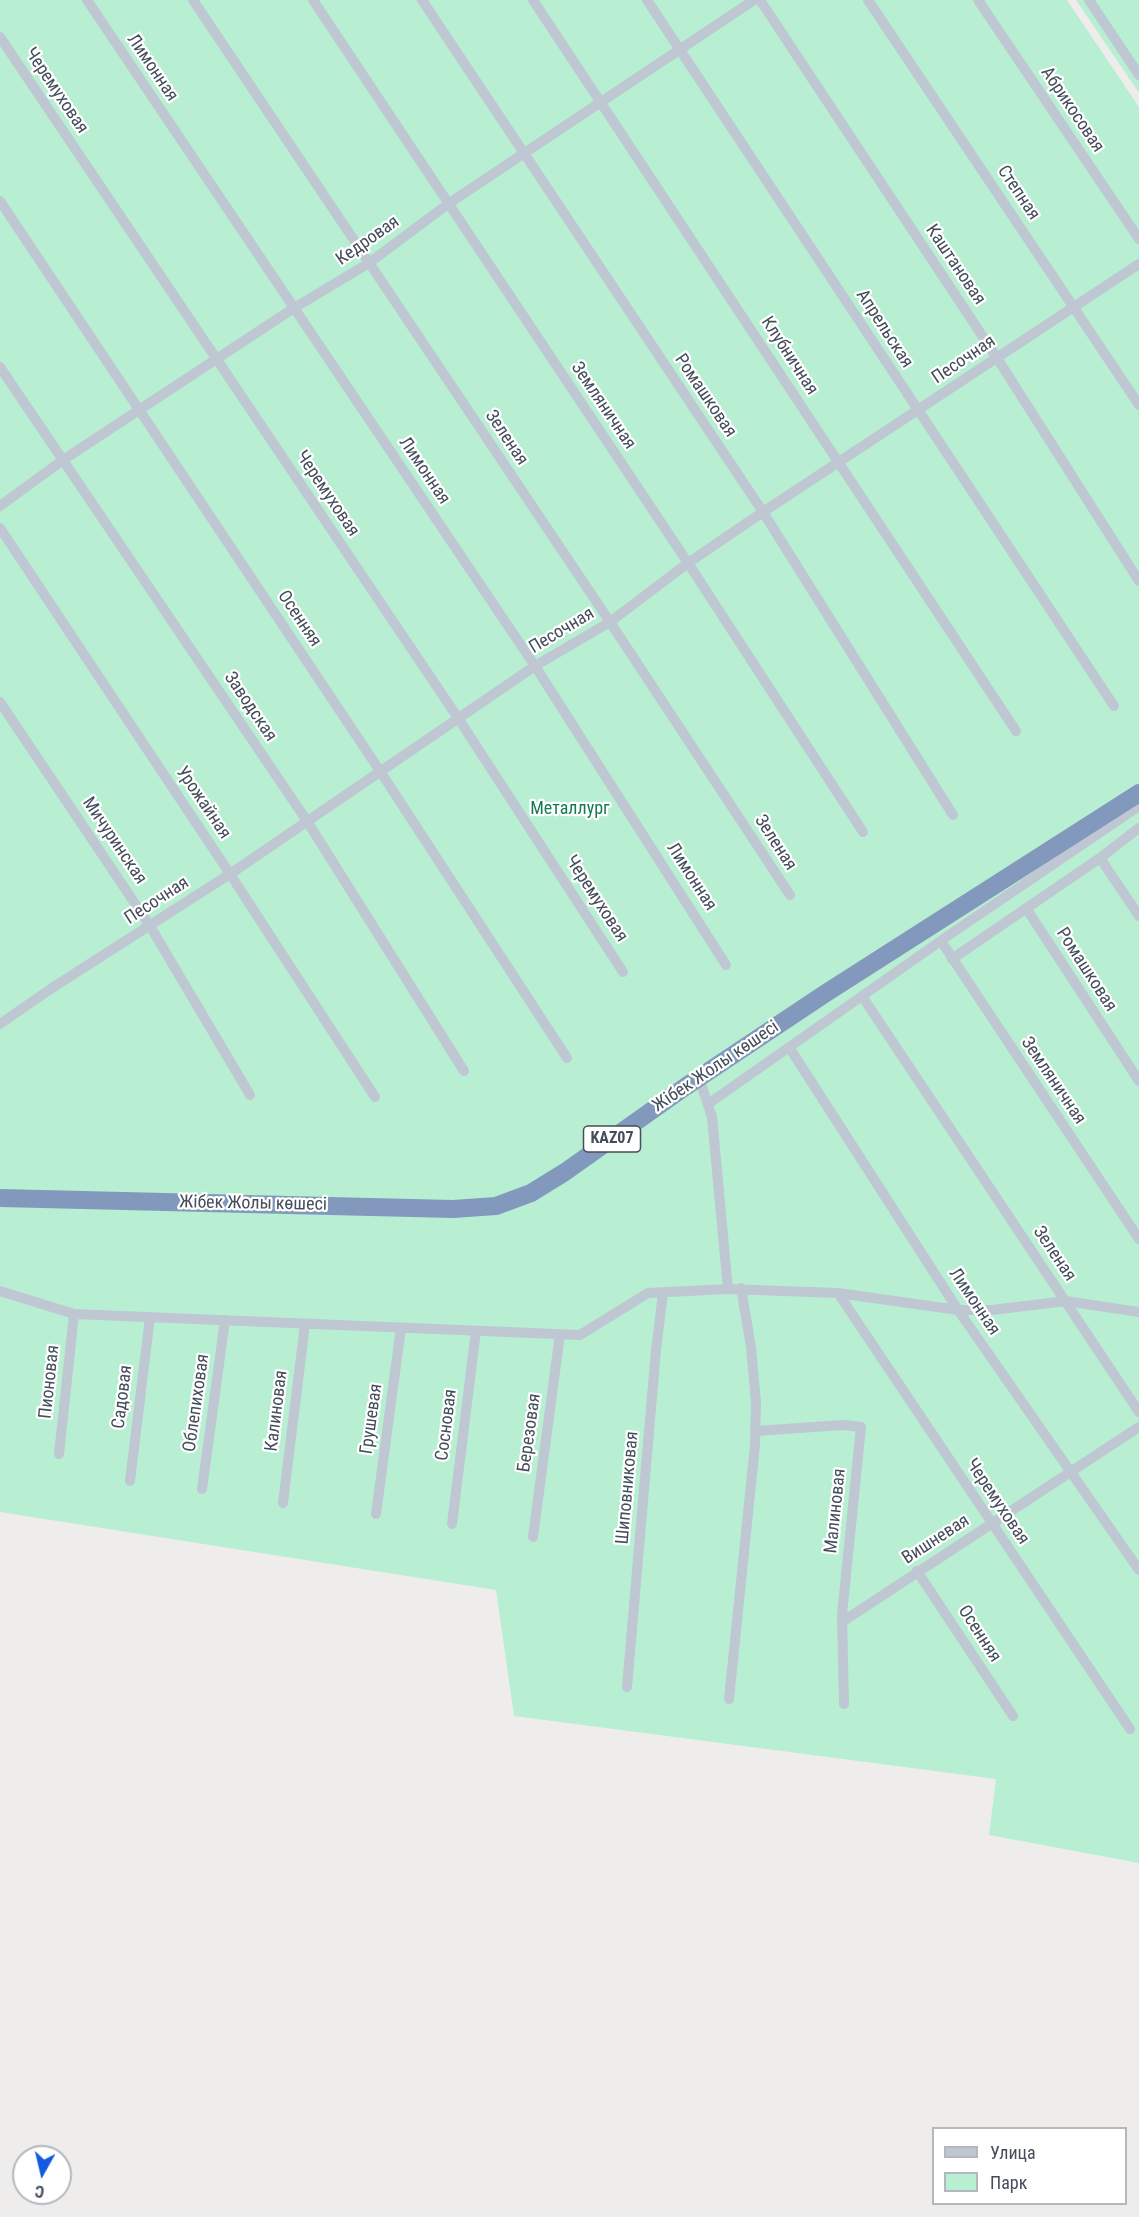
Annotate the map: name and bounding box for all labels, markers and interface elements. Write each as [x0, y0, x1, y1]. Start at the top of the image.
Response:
street label: Лимонная [122, 30, 182, 106]
street label: Черемуховая [19, 44, 93, 138]
street label: Абрикосовая [1036, 63, 1108, 157]
street label: Степная [992, 162, 1044, 224]
street label: Кедровая [332, 211, 404, 271]
street label: Каштановая [920, 221, 990, 309]
street label: Апрельская [851, 286, 917, 372]
street label: Клубничная [756, 313, 822, 399]
street label: Песочная [928, 331, 1000, 389]
street label: Ромашковая [669, 350, 741, 442]
street label: Земляничная [566, 358, 640, 454]
street label: Зеленая [480, 406, 532, 470]
street label: Лимонная [394, 433, 454, 509]
street label: Черемуховая [290, 447, 364, 541]
street label: Осенняя [272, 587, 326, 651]
street label: Песочная [526, 603, 598, 659]
street label: Заводская [219, 668, 281, 746]
street label: Урожайная [171, 763, 235, 843]
street label: Мичуринская [77, 793, 151, 889]
park label: Металлург [530, 798, 610, 820]
street label: Зеленая [749, 811, 801, 875]
street label: Лимонная [661, 839, 721, 915]
street label: Черемуховая [560, 852, 632, 946]
street label: Песочная [121, 872, 193, 930]
street label: Ромашковая [1051, 924, 1121, 1016]
street label: Жібек Жолы көшесі [649, 1017, 783, 1117]
street label: Земляничная [1016, 1033, 1090, 1129]
road number: KAZ07 [584, 1126, 640, 1152]
street label: Жібек Жолы көшесі [179, 1192, 327, 1216]
street label: Зеленая [1028, 1222, 1080, 1286]
street label: Лимонная [944, 1264, 1004, 1340]
street label: Пионовая [35, 1344, 65, 1420]
street label: Облепиховая [179, 1353, 215, 1453]
street label: Садовая [108, 1364, 138, 1430]
street label: Калиновая [261, 1369, 293, 1453]
street label: Грушевая [356, 1382, 388, 1456]
street label: Сосновая [432, 1388, 462, 1462]
street label: Березовая [514, 1392, 546, 1474]
street label: Шиповниковая [612, 1431, 644, 1545]
street label: Черемуховая [960, 1455, 1034, 1549]
street label: Малиновая [821, 1468, 851, 1554]
street label: Вишневая [898, 1510, 974, 1570]
street label: Осенняя [953, 1602, 1005, 1666]
legend [932, 2127, 1127, 2205]
text: Улица [990, 2142, 1036, 2163]
north arrow [12, 2145, 72, 2205]
text: Парк [990, 2172, 1027, 2193]
text: С [34, 2181, 46, 2201]

